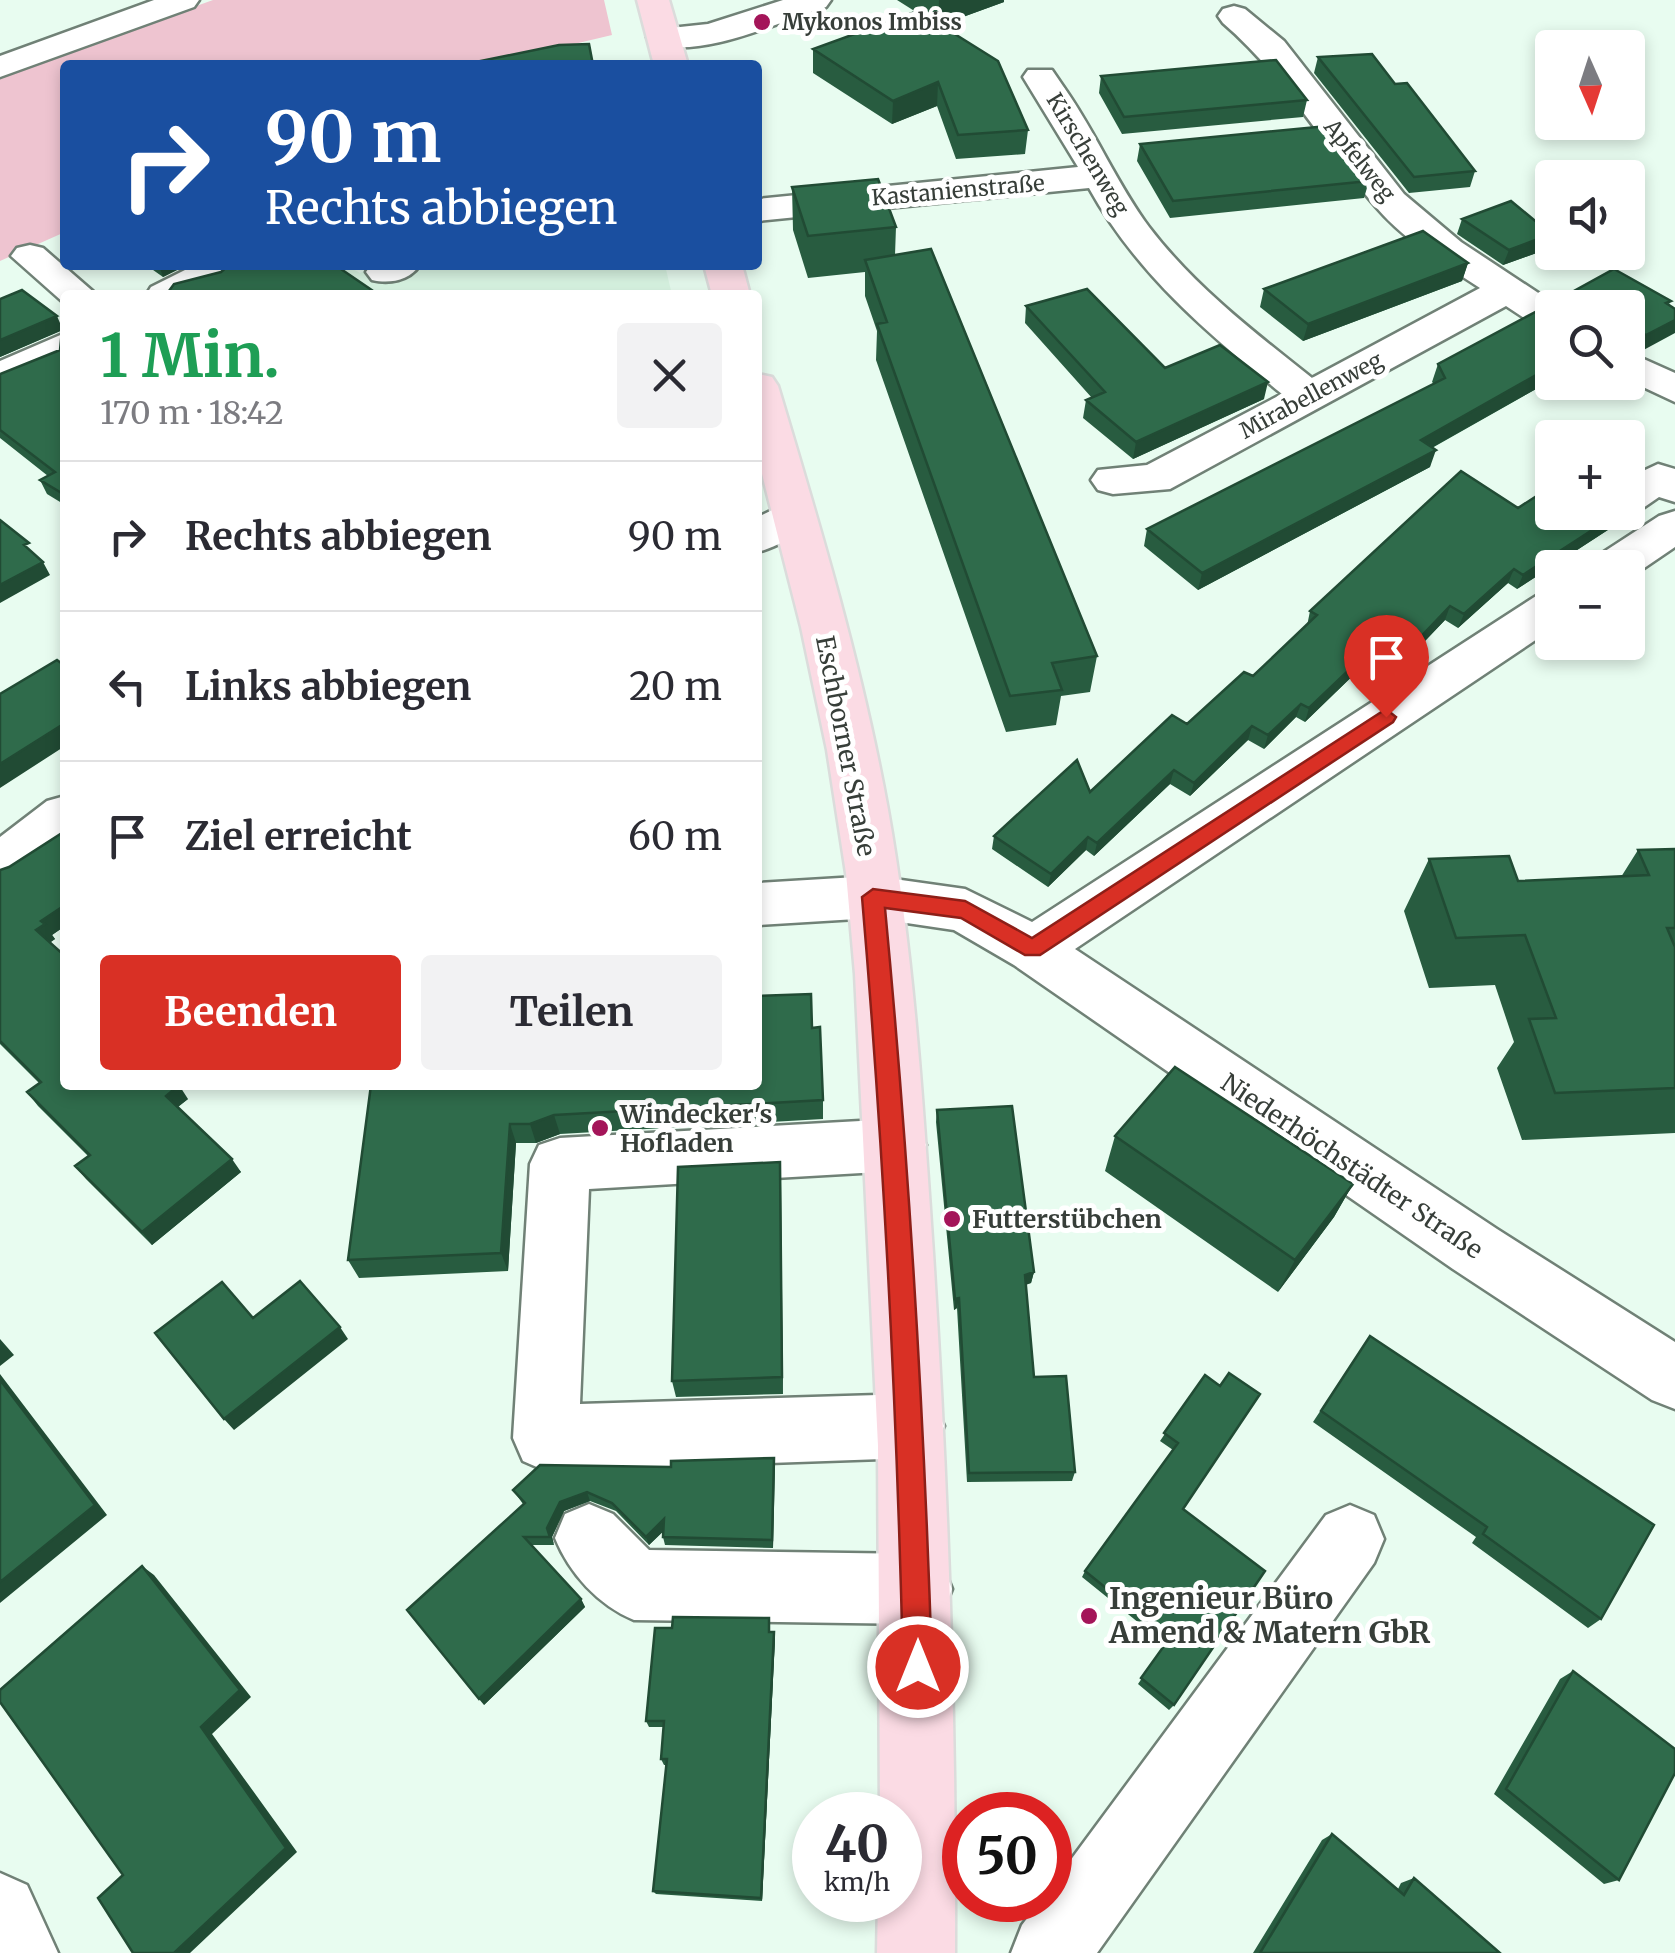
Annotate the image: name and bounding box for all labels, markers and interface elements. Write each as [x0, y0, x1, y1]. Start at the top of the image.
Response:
place label: Mykonos Imbiss [782, 8, 962, 36]
marker: Mykonos Imbiss [751, 11, 773, 33]
north arrow [1535, 30, 1645, 140]
map controls [1535, 30, 1645, 660]
street label: Kirschenweg [1041, 88, 1135, 220]
text: 90 m [265, 93, 442, 181]
icon: right [100, 100, 230, 230]
street label: Apfelweg [1318, 112, 1402, 207]
button: sound [1535, 160, 1645, 270]
street label: Kastanienstraße [870, 168, 1046, 212]
text: Rechts abbiegen [265, 180, 618, 236]
button: search [1535, 290, 1645, 400]
text: 1 Min. [100, 318, 280, 393]
button: close [617, 323, 722, 428]
street label: Mirabellenweg [1235, 346, 1387, 444]
text: 170 m · 18:42 [100, 393, 284, 433]
button: + [1535, 420, 1645, 530]
icon: right [100, 509, 155, 564]
text: Rechts abbiegen [185, 513, 491, 560]
text: 90 m [628, 513, 722, 560]
button: − [1535, 550, 1645, 660]
pin [1344, 615, 1429, 718]
icon: arrive [1359, 630, 1414, 685]
street label: Eschborner Straße [809, 633, 883, 859]
icon: left [100, 659, 155, 714]
text: Links abbiegen [185, 663, 471, 710]
text: 20 m [629, 663, 722, 710]
icon: arrive [100, 809, 155, 864]
text: Ziel erreicht [185, 813, 412, 860]
text: 60 m [628, 813, 722, 860]
button: Beenden [100, 955, 401, 1070]
button: Teilen [421, 955, 722, 1070]
street label: Niederhöchstädter Straße [1215, 1066, 1489, 1266]
place label: Windecker's Hofladen [619, 1098, 772, 1159]
marker: Windecker's Hofladen [589, 1117, 611, 1139]
place label: Futterstübchen [972, 1203, 1162, 1235]
marker: Futterstübchen [941, 1208, 963, 1230]
place label: Ingenieur Büro Amend & Matern GbR [1108, 1579, 1430, 1651]
marker: Ingenieur Büro Amend & Matern GbR [1078, 1605, 1100, 1627]
position arrow [866, 1615, 970, 1719]
speed limit sign: 50 [942, 1792, 1072, 1922]
text: 40 [825, 1813, 889, 1876]
text: km/h [824, 1866, 890, 1898]

